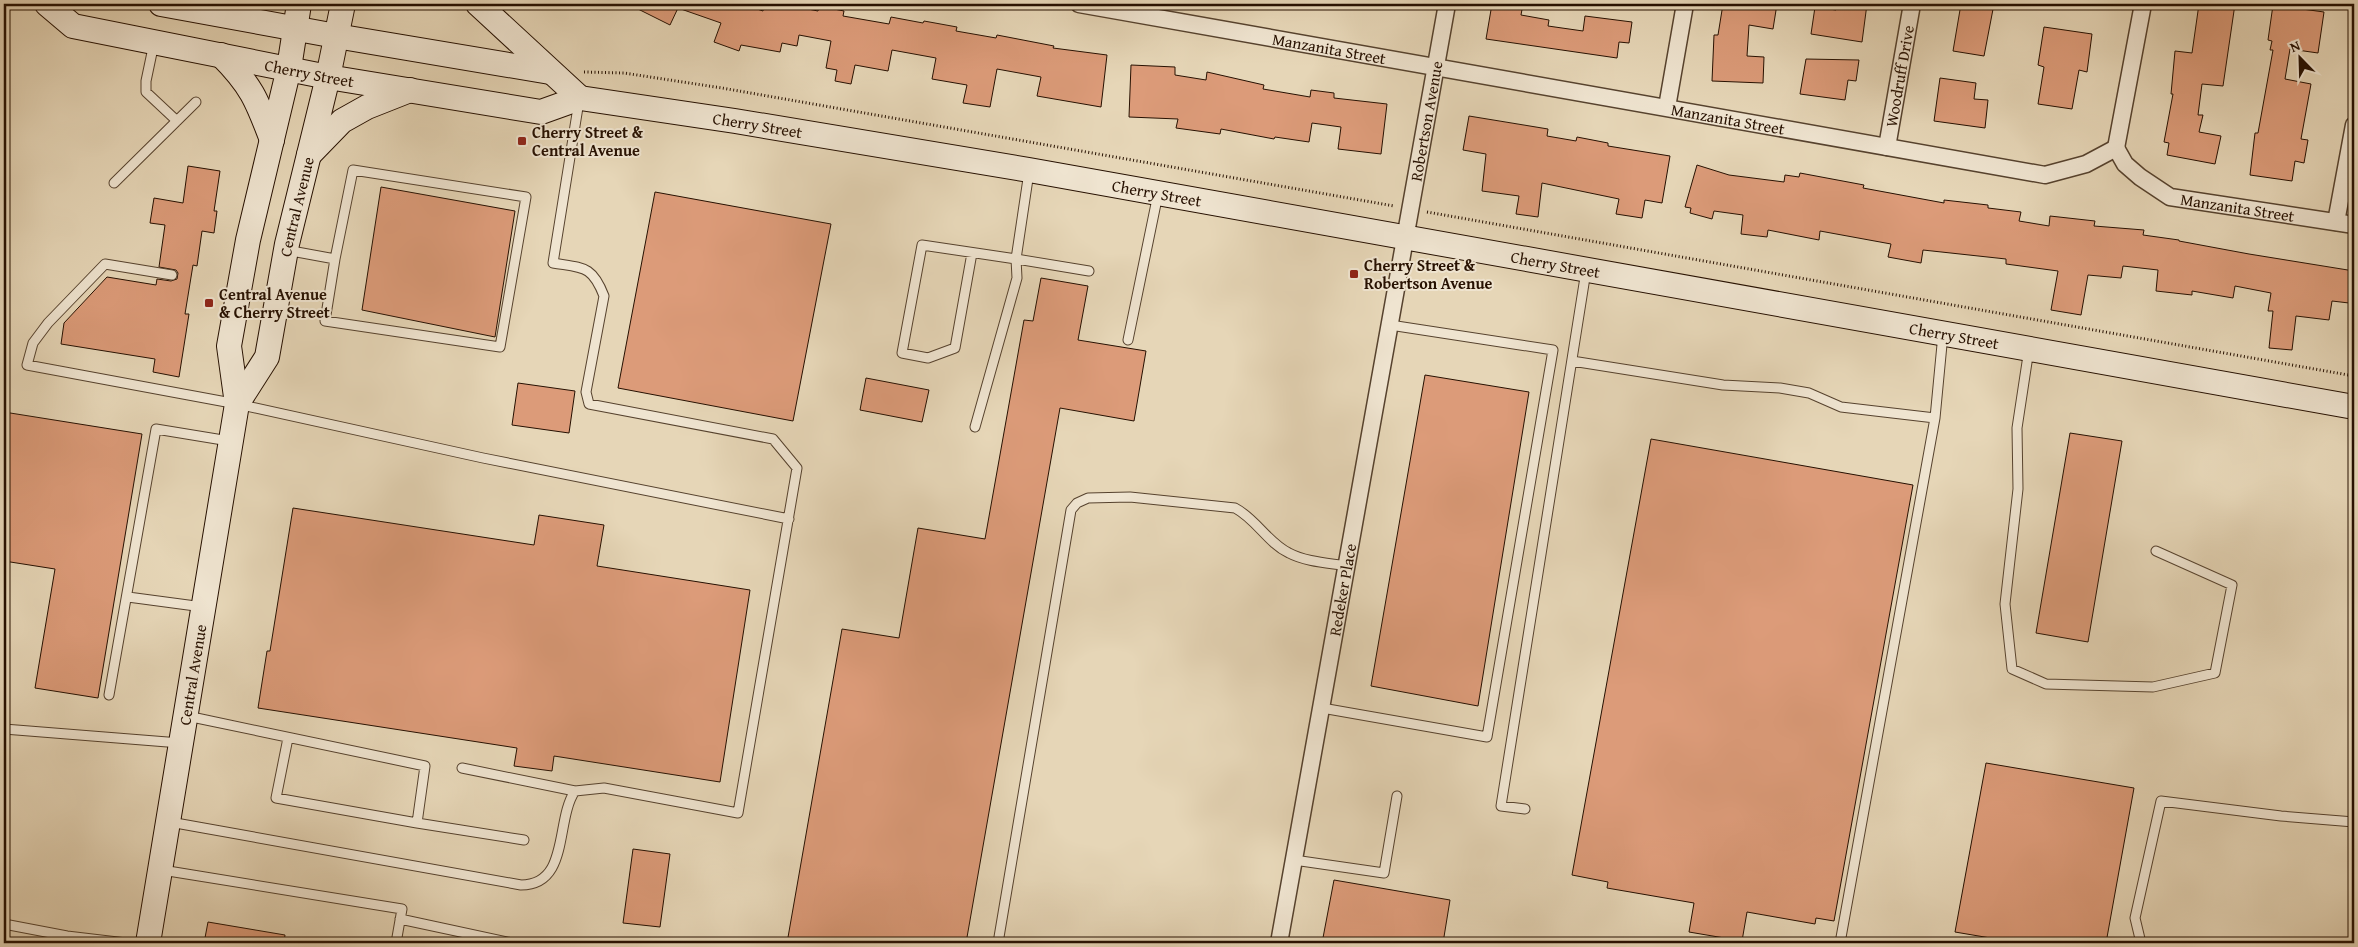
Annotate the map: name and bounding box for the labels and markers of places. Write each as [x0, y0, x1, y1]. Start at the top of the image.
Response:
place label: Cherry Street & Central Avenue [532, 120, 644, 162]
marker: Cherry Street & Central Avenue [516, 135, 528, 147]
place label: Cherry Street & Robertson Avenue [1364, 253, 1493, 295]
marker: Cherry Street & Robertson Avenue [1348, 268, 1360, 280]
place label: Central Avenue & Cherry Street [219, 282, 330, 324]
marker: Central Avenue & Cherry Street [203, 297, 215, 309]

